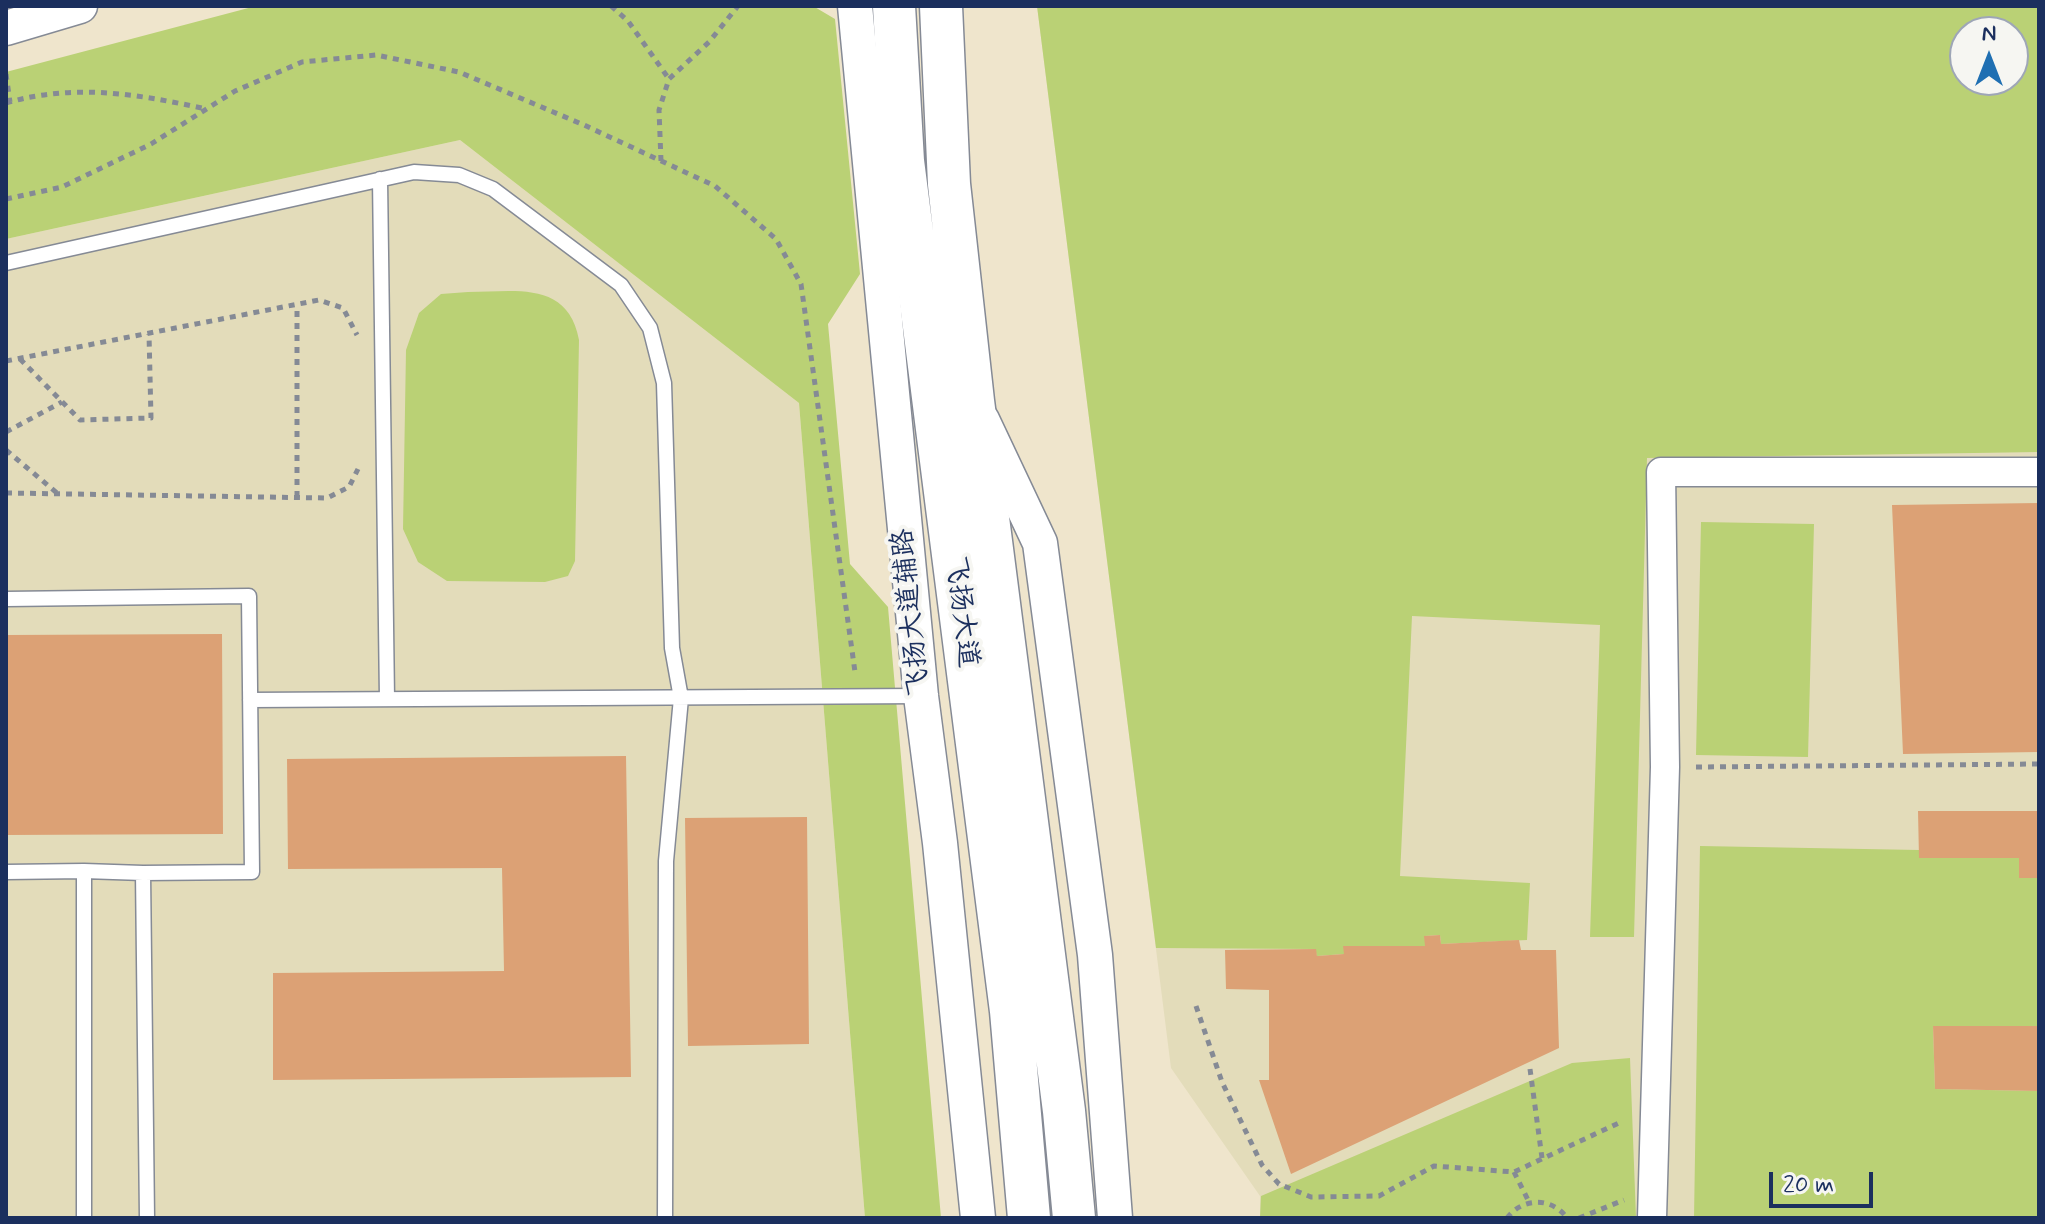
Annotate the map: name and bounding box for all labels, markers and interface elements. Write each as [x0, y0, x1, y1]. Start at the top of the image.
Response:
north arrow [1949, 16, 2029, 96]
text: N [1982, 20, 1996, 48]
street label: 飞扬大道辅路 [888, 527, 938, 697]
street label: 飞扬大道 [937, 554, 983, 670]
scale bar [1773, 1156, 1877, 1206]
text: 20 m [1783, 1170, 1834, 1201]

